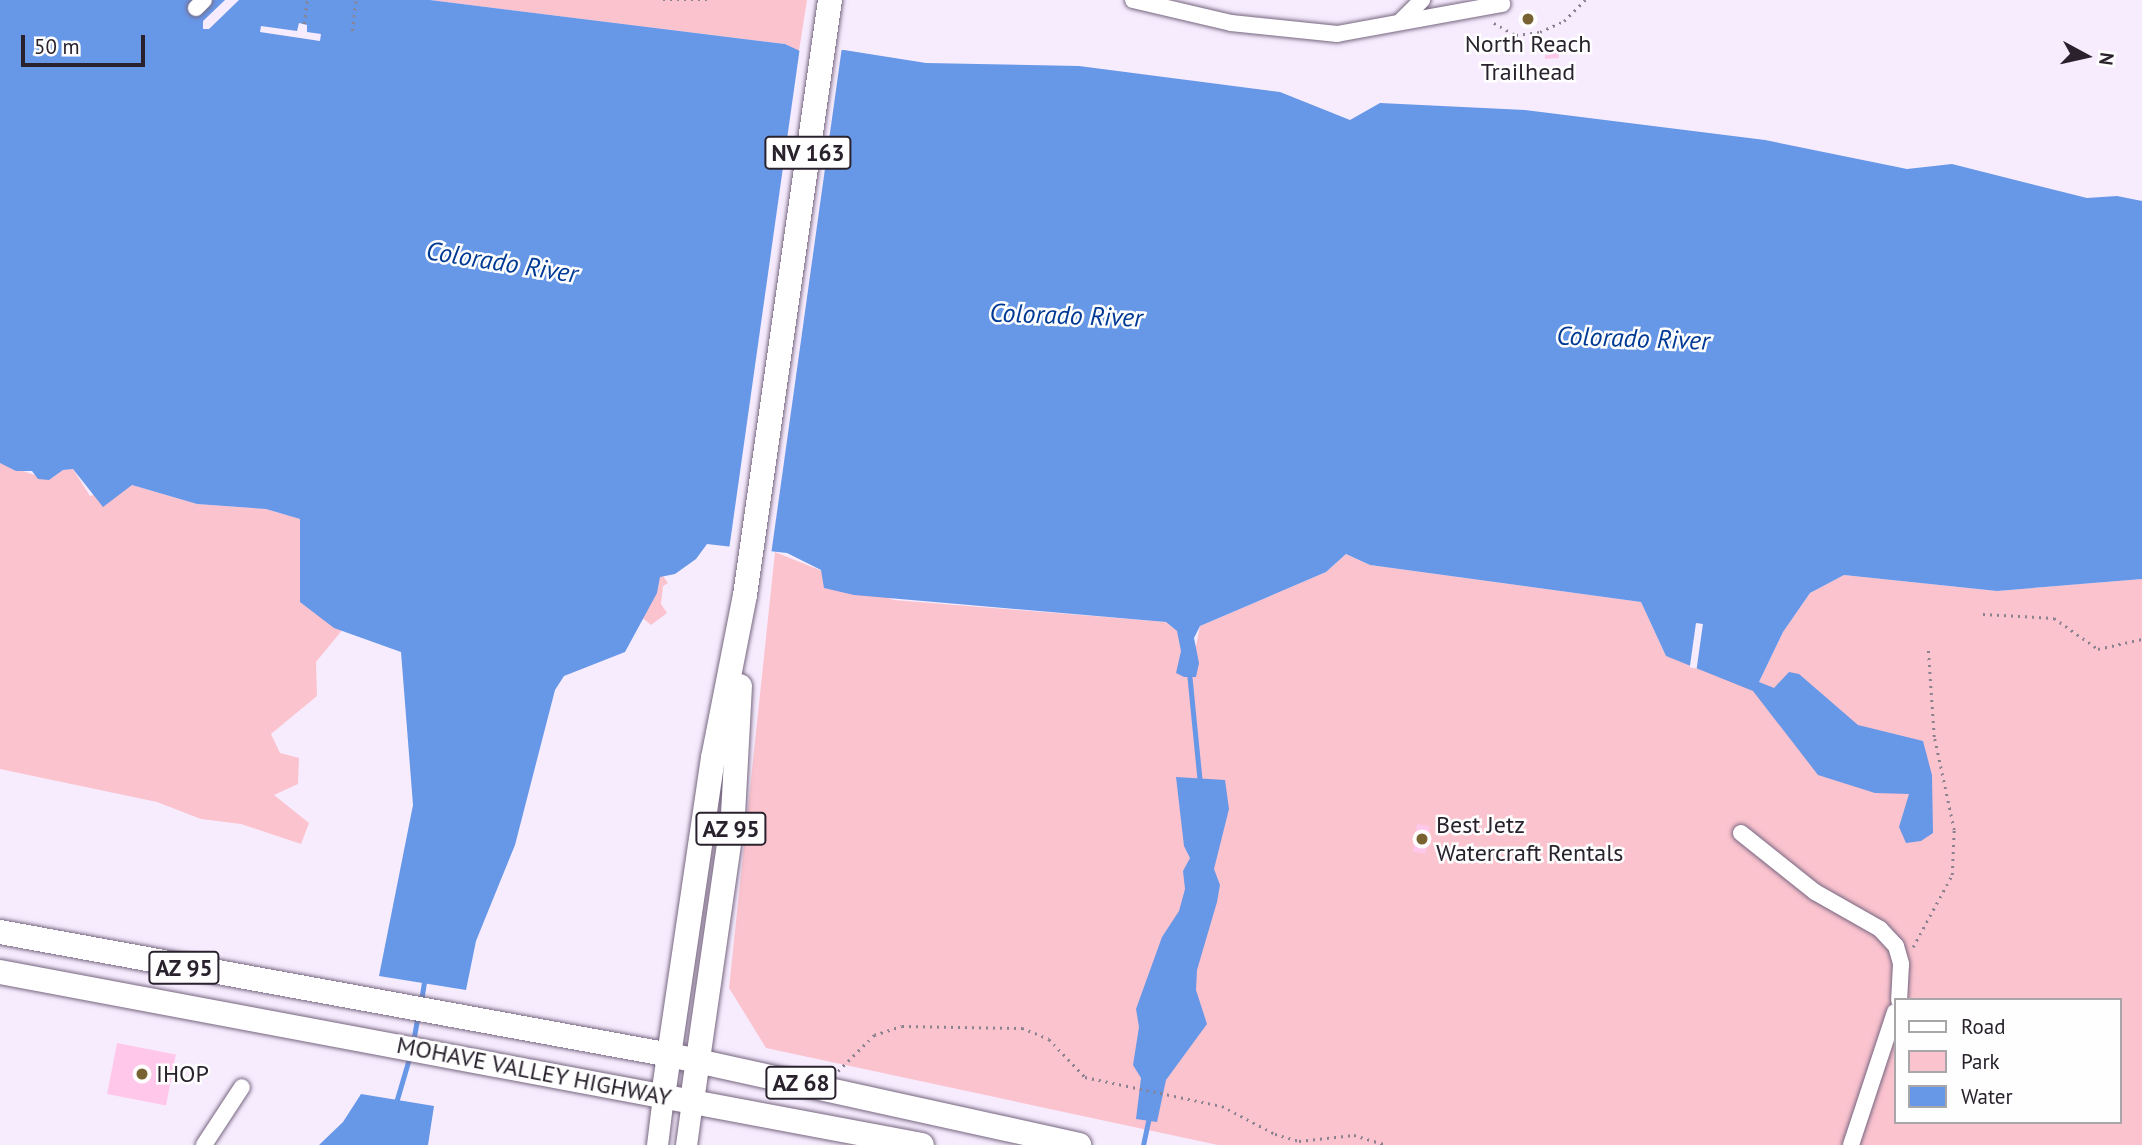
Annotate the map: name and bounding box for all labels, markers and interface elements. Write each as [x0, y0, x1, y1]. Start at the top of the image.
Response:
marker: North Reach Trailhead [1520, 11, 1536, 27]
scale bar [24, 21, 149, 65]
north arrow [2051, 21, 2121, 91]
place label: North Reach Trailhead [1465, 30, 1591, 86]
text: 50 m [34, 33, 80, 60]
text: N [2094, 51, 2120, 67]
road number: NV 163 [762, 134, 854, 172]
water label: Colorado River [424, 235, 580, 289]
water label: Colorado River [989, 297, 1143, 333]
water label: Colorado River [1556, 320, 1710, 356]
road number: AZ 95 [694, 810, 768, 848]
place label: Best Jetz Watercraft Rentals [1436, 811, 1623, 867]
marker: Best Jetz Watercraft Rentals [1414, 831, 1430, 847]
road number: AZ 95 [147, 948, 221, 987]
legend [1894, 998, 2121, 1124]
text: Road [1961, 1013, 2005, 1040]
street label: MOHAVE VALLEY HIGHWAY [394, 1030, 674, 1112]
text: Park [1961, 1048, 2000, 1075]
place label: IHOP [156, 1060, 209, 1088]
road number: AZ 68 [764, 1064, 838, 1102]
marker: IHOP [134, 1066, 150, 1082]
text: Water [1961, 1083, 2013, 1110]

